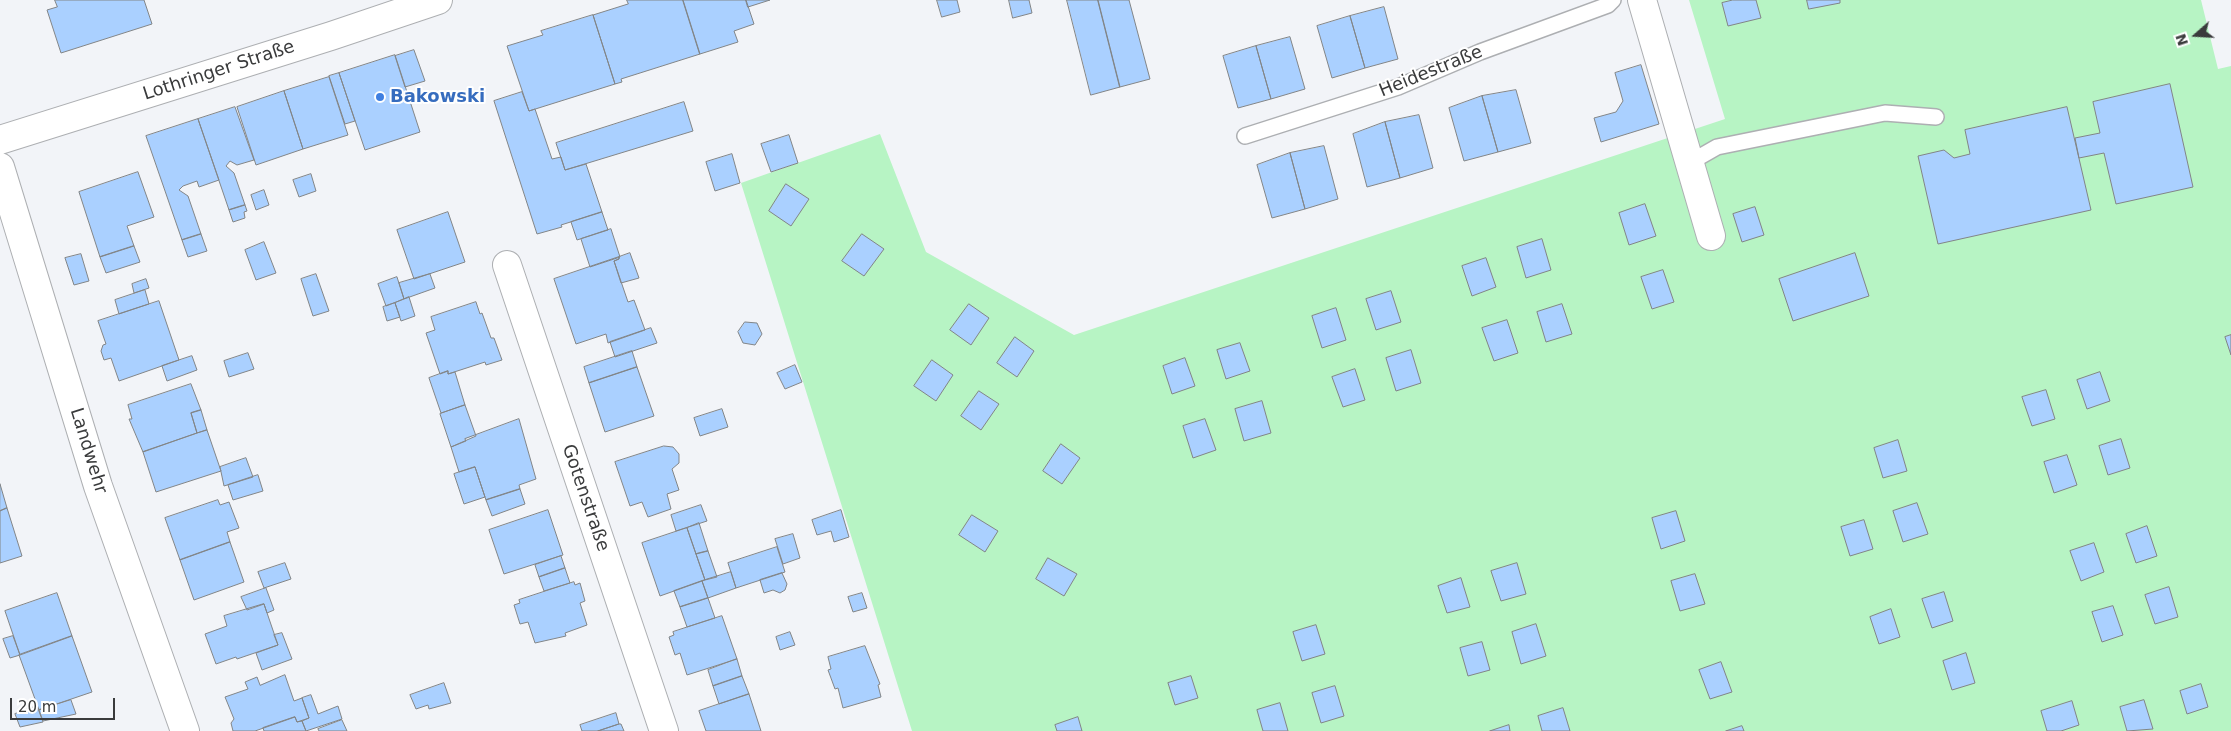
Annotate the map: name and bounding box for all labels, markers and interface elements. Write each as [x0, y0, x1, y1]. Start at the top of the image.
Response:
north arrow [2171, 10, 2221, 60]
text: N [2172, 32, 2191, 48]
street label: Lothringer Straße [141, 36, 297, 106]
street label: Heidestraße [1376, 41, 1486, 103]
place label: Bakowski [390, 86, 485, 108]
marker: Bakowski [374, 91, 386, 103]
street label: Landwehr [65, 406, 111, 496]
street label: Gotenstraße [557, 442, 613, 554]
scale bar [12, 688, 118, 720]
text: 20 m [18, 698, 56, 716]

